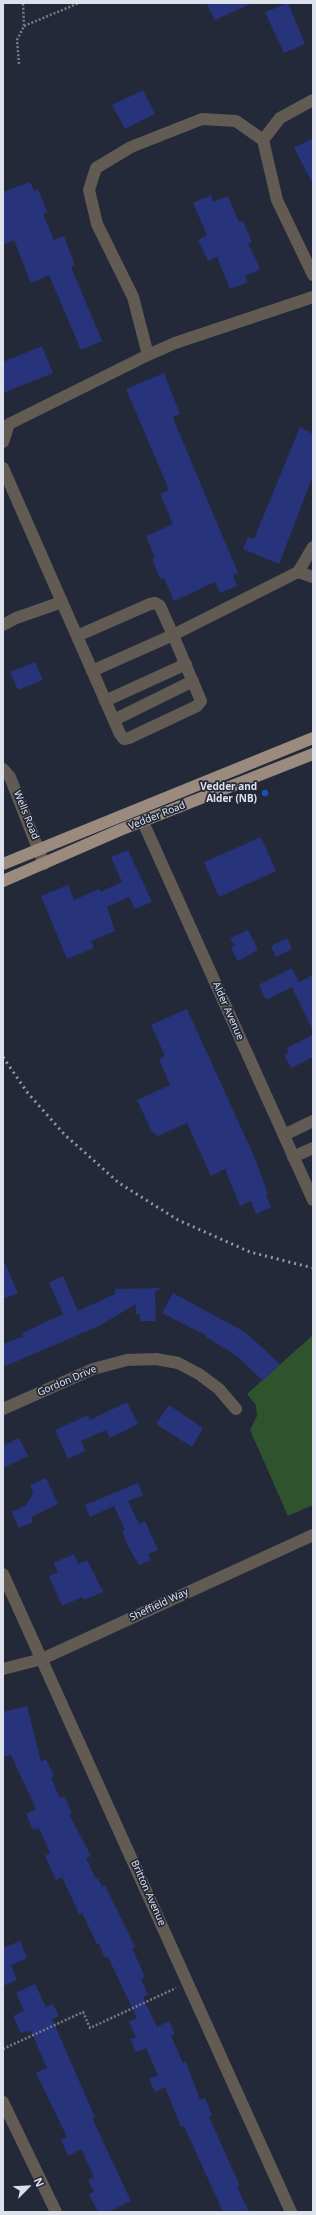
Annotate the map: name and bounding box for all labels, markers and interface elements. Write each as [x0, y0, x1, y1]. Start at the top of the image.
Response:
place label: Vedder and Alder (NB) [200, 781, 257, 804]
marker: Vedder and Alder (NB) [260, 788, 270, 798]
street label: Wells Road [11, 789, 41, 841]
street label: Vedder Road [127, 799, 187, 833]
street label: Alder Avenue [210, 980, 246, 1042]
street label: Gordon Drive [36, 1363, 98, 1399]
street label: Sheffield Way [128, 1586, 190, 1624]
street label: Britton Avenue [128, 1858, 168, 1928]
north arrow [8, 2167, 48, 2207]
text: N [31, 2175, 48, 2189]

